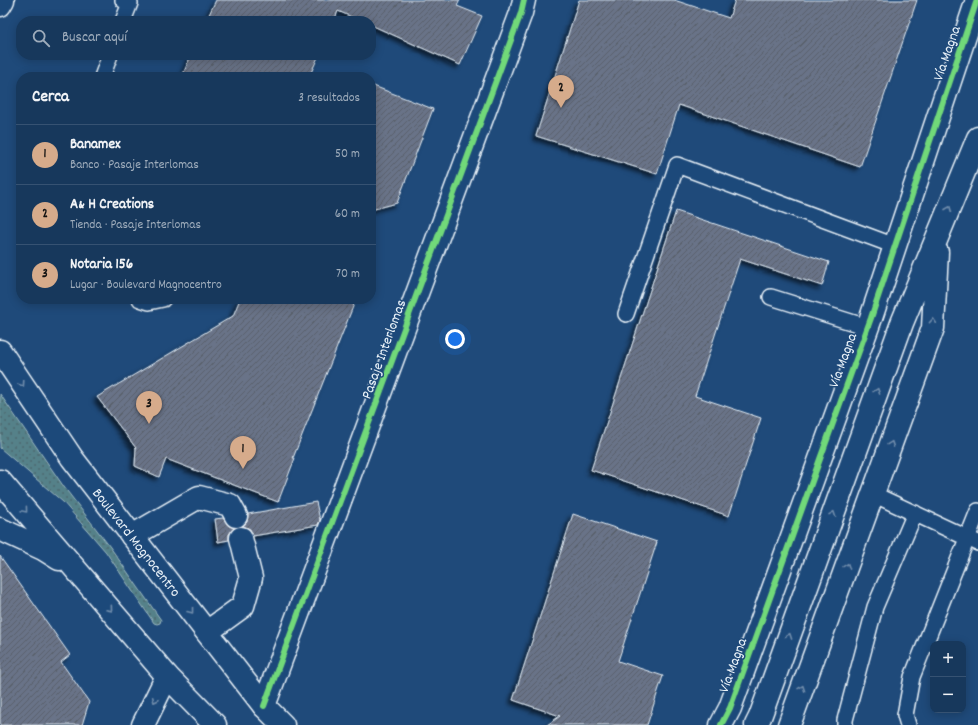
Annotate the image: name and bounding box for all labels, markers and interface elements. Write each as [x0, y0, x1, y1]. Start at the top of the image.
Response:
search box [16, 16, 376, 60]
street label: Vía Magna [928, 22, 968, 84]
icon: search [30, 27, 52, 49]
text: Buscar aquí [62, 27, 127, 49]
pin: 2 [548, 75, 574, 108]
text: Cerca [32, 86, 69, 110]
text: 3 resultados [298, 89, 360, 108]
text: Banamex [70, 134, 121, 156]
text: 1 [44, 145, 46, 164]
text: 50 m [335, 145, 360, 164]
text: Banco · Pasaje Interlomas [70, 156, 199, 175]
text: A& H Creations [70, 194, 154, 216]
text: 2 [42, 205, 48, 224]
text: 60 m [335, 205, 360, 224]
one-way arrow [944, 206, 952, 213]
text: Tienda · Pasaje Interlomas [70, 216, 201, 235]
text: Notaria 156 [70, 254, 133, 276]
text: 3 [42, 265, 48, 284]
text: 70 m [336, 265, 360, 284]
text: Lugar · Boulevard Magnocentro [70, 276, 222, 295]
street label: Pasaje Interlomas [357, 297, 413, 402]
one-way arrow [929, 318, 938, 324]
your location [445, 329, 465, 349]
street label: Vía Magna [824, 329, 864, 391]
one-way arrow [17, 379, 24, 386]
one-way arrow [873, 388, 881, 395]
pin: 3 [136, 391, 162, 424]
pin: 1 [230, 436, 256, 469]
one-way arrow [886, 441, 895, 448]
street label: Boulevard Magnocentro [86, 484, 185, 603]
one-way arrow [21, 506, 28, 513]
one-way arrow [829, 510, 837, 517]
one-way arrow [842, 563, 850, 570]
one-way arrow [105, 605, 112, 612]
one-way arrow [186, 607, 193, 614]
one-way arrow [785, 633, 793, 640]
street label: Vía Magna [714, 634, 754, 696]
map controls [930, 641, 966, 713]
button: + [930, 641, 966, 677]
button: − [930, 677, 966, 713]
one-way arrow [798, 685, 806, 692]
one-way arrow [152, 696, 160, 704]

